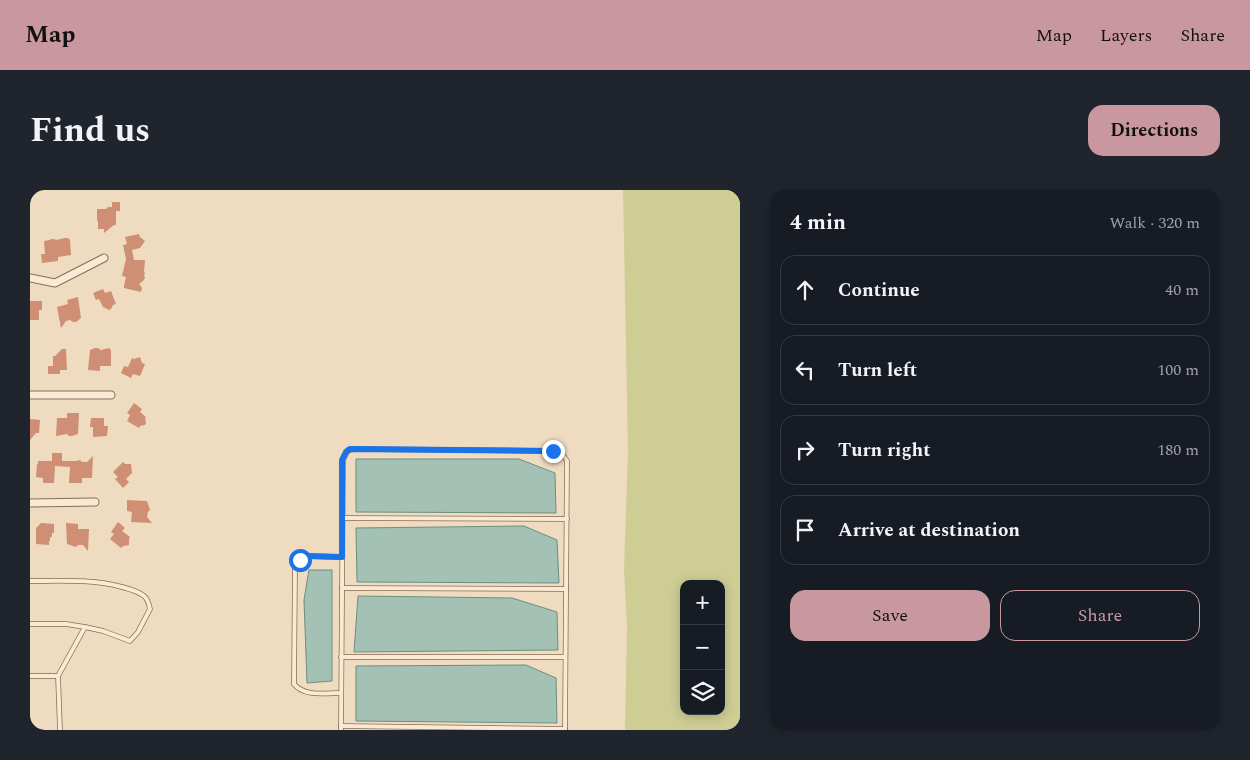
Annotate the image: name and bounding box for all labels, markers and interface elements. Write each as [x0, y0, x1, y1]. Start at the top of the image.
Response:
text: Map [25, 17, 75, 53]
text: Map [1036, 22, 1072, 49]
text: Layers [1100, 22, 1152, 49]
text: Share [1180, 22, 1225, 49]
text: Find us [30, 104, 150, 157]
button: Directions [1088, 105, 1220, 156]
text: 4 min [790, 207, 846, 239]
text: Walk · 320 m [1109, 211, 1200, 235]
icon: ahead [791, 276, 819, 304]
text: Continue [838, 276, 920, 305]
text: 40 m [1165, 278, 1199, 302]
icon: left [791, 356, 819, 384]
text: Turn left [838, 356, 917, 385]
text: 100 m [1157, 358, 1199, 382]
icon: right [791, 436, 819, 464]
text: Turn right [838, 436, 931, 465]
text: 180 m [1157, 438, 1199, 462]
route end [542, 440, 565, 463]
icon: arrive [791, 516, 819, 544]
text: Arrive at destination [838, 516, 1020, 545]
route start [289, 549, 312, 572]
map controls [680, 580, 725, 715]
button: + [680, 580, 725, 625]
button: Save [790, 590, 990, 641]
button: Share [1000, 590, 1200, 641]
button: − [680, 625, 725, 670]
button: layers [680, 670, 725, 715]

